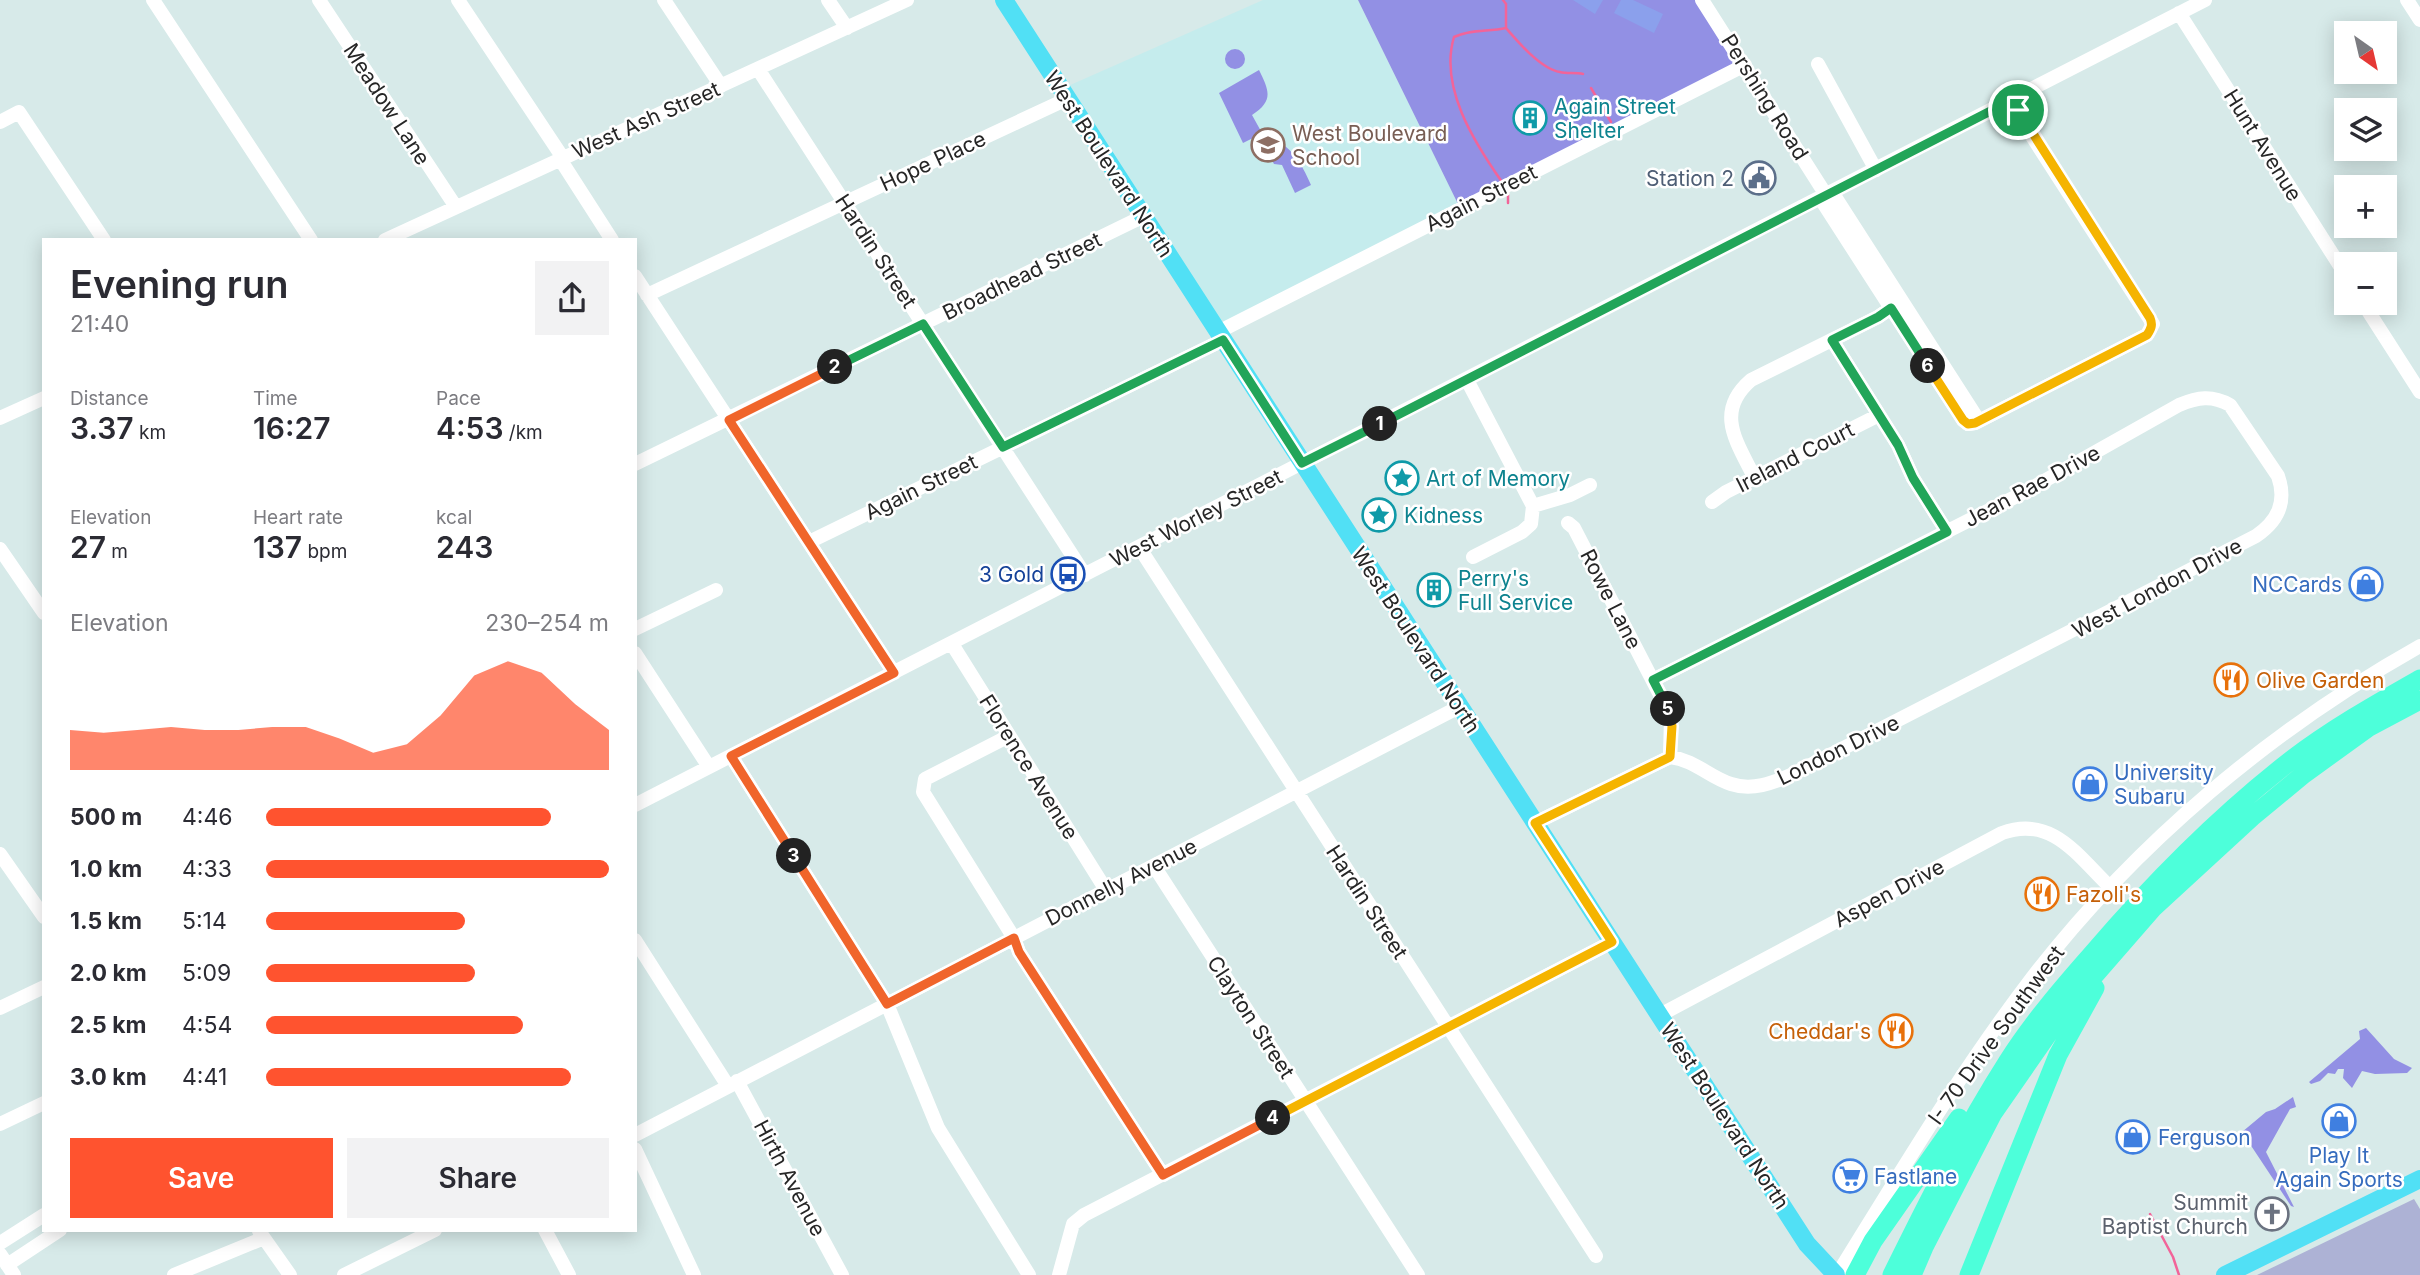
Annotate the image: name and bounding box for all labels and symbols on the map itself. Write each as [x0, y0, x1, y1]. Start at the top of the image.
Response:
north arrow [2334, 21, 2398, 84]
street label: Pershing Road [1716, 29, 1814, 165]
street label: Meadow Lane [338, 39, 436, 169]
street label: West Boulevard North [1039, 66, 1179, 262]
street label: West Ash Street [568, 76, 724, 164]
pin [1988, 80, 2048, 140]
street label: Hunt Avenue [2219, 85, 2307, 205]
place label: Again Street Shelter [1554, 94, 1676, 143]
building icon: Again Street Shelter [1511, 99, 1549, 137]
place label: West Boulevard School [1292, 121, 1447, 170]
street label: Hope Place [876, 126, 990, 196]
school or university icon: West Boulevard School [1249, 126, 1287, 164]
street label: Again Street [1421, 159, 1541, 237]
public building icon: Station 2 [1740, 159, 1778, 197]
place label: Station 2 [1646, 166, 1734, 191]
street label: Hardin Street [830, 189, 922, 313]
street label: Broadhead Street [939, 227, 1106, 325]
pin: 6 [1910, 348, 1946, 384]
pin: 2 [818, 350, 852, 384]
pin: 1 [1362, 406, 1398, 442]
street label: Ireland Court [1732, 417, 1858, 497]
street label: Jean Rae Drive [1960, 440, 2104, 532]
street label: Again Street [861, 449, 981, 525]
place icon: Art of Memory [1383, 459, 1421, 497]
street label: West Worley Street [1106, 464, 1286, 572]
place label: Art of Memory [1426, 466, 1570, 491]
place icon: Kidness [1360, 496, 1398, 534]
place label: Kidness [1404, 503, 1483, 528]
street label: West London Drive [2068, 533, 2246, 643]
street label: West Boulevard North [1346, 542, 1486, 738]
street label: Rowe Lane [1575, 545, 1647, 653]
bus stop icon: 3 Gold [1049, 555, 1087, 593]
place label: 3 Gold [979, 562, 1044, 587]
shop icon: NCCards [2347, 565, 2385, 603]
place label: Perry's Full Service [1458, 566, 1573, 615]
building icon: Perry's Full Service [1415, 571, 1453, 609]
place label: NCCards [2252, 572, 2342, 597]
restaurant icon: Olive Garden [2212, 661, 2250, 699]
place label: Olive Garden [2256, 668, 2384, 693]
street label: Florence Avenue [974, 690, 1084, 844]
pin: 5 [1650, 692, 1686, 726]
street label: London Drive [1773, 710, 1903, 790]
place label: University Subaru [2114, 760, 2214, 809]
shop icon: University Subaru [2071, 765, 2109, 803]
street label: Donnelly Avenue [1041, 833, 1201, 931]
pin: 3 [776, 838, 812, 874]
street label: Hardin Street [1321, 840, 1413, 964]
street label: Aspen Drive [1830, 854, 1948, 932]
restaurant icon: Fazoli's [2023, 875, 2061, 913]
place label: Fazoli's [2066, 882, 2141, 907]
street label: I- 70 Drive Southwest [1923, 941, 2069, 1129]
street label: Clayton Street [1202, 951, 1300, 1083]
restaurant icon: Cheddar's [1877, 1012, 1915, 1050]
street label: West Boulevard North [1655, 1018, 1795, 1214]
place label: Cheddar's [1768, 1019, 1871, 1044]
pin: 4 [1256, 1100, 1290, 1136]
shop icon: Play It Again Sports [2320, 1102, 2358, 1140]
street label: Hirth Avenue [749, 1116, 831, 1240]
shop icon: Ferguson [2114, 1118, 2152, 1156]
place label: Ferguson [2158, 1125, 2251, 1150]
place label: Play It Again Sports [2275, 1143, 2403, 1192]
supermarket icon: Fastlane [1831, 1157, 1869, 1195]
place label: Fastlane [1874, 1164, 1957, 1189]
place label: Summit Baptist Church [2102, 1190, 2248, 1239]
church icon: Summit Baptist Church [2253, 1195, 2291, 1233]

